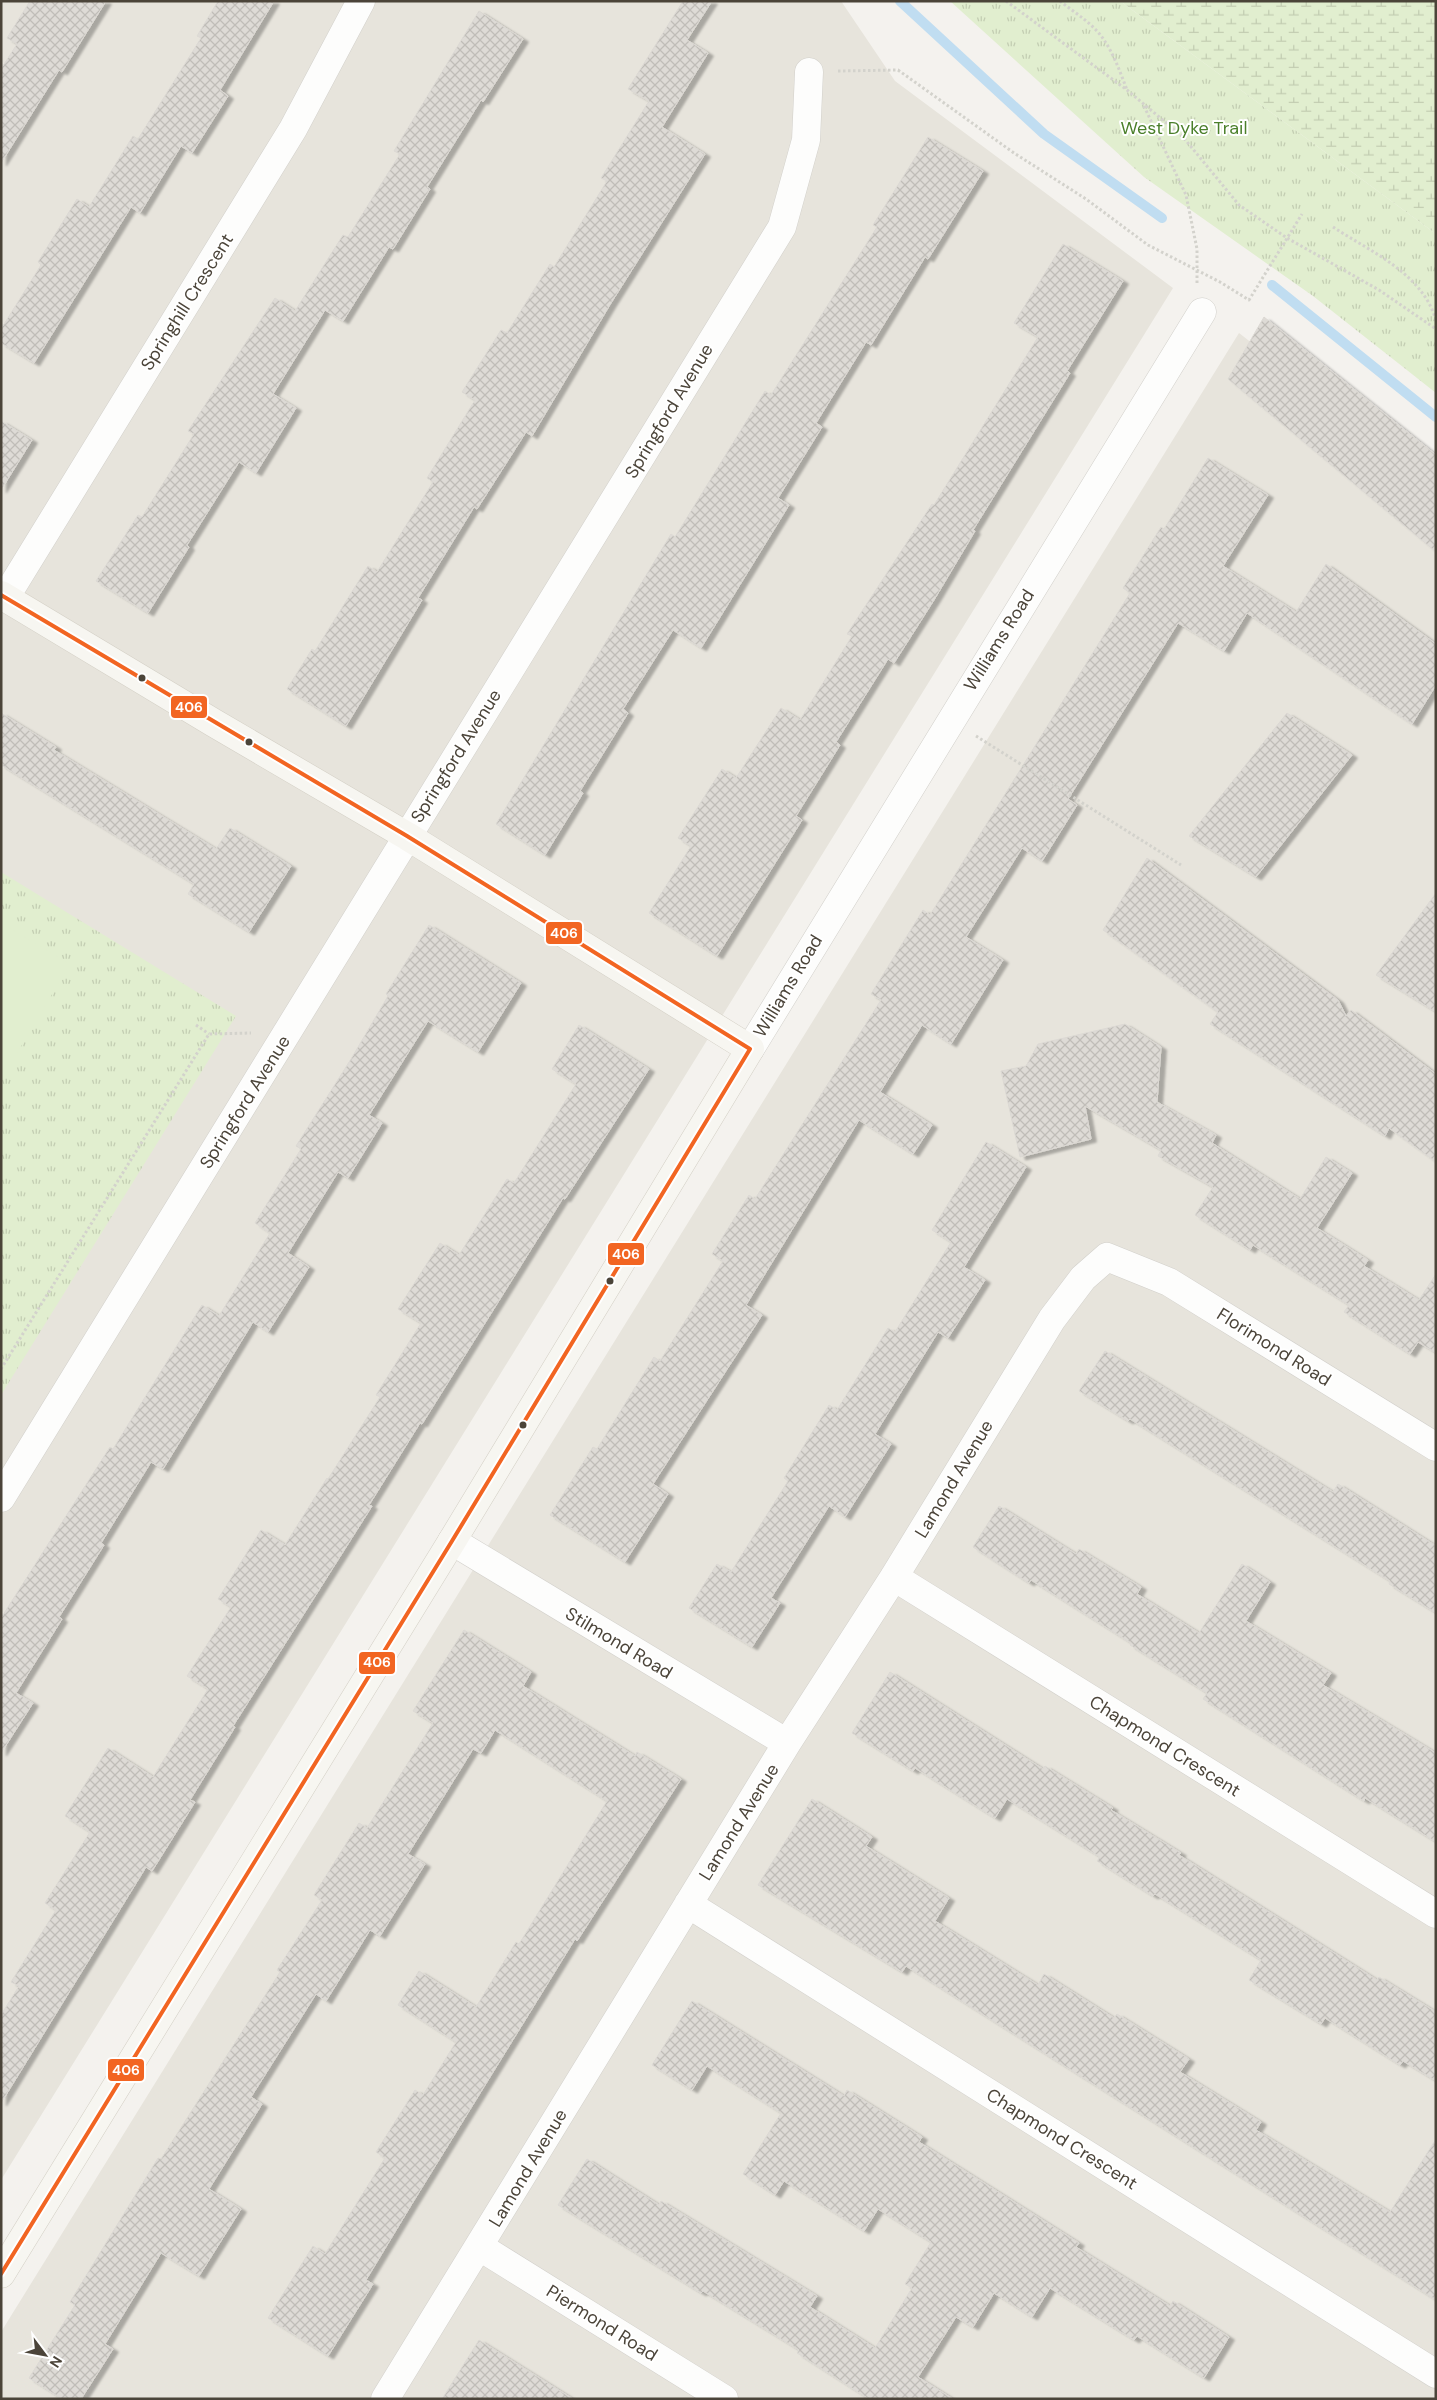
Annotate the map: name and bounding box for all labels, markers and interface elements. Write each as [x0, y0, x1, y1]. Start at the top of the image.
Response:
park label: West Dyke Trail [1121, 116, 1247, 140]
street label: Springhill Crescent [135, 229, 239, 375]
street label: Springford Avenue [619, 339, 719, 483]
street label: Williams Road [958, 585, 1040, 695]
unlabelled marker [137, 673, 147, 683]
street label: Springford Avenue [405, 685, 507, 827]
line badge: 406 [170, 695, 208, 719]
text: 406 [175, 698, 203, 716]
unlabelled marker [244, 737, 254, 747]
line badge: 406 [545, 921, 583, 945]
text: 406 [550, 924, 578, 942]
street label: Williams Road [748, 930, 828, 1042]
street label: Springford Avenue [194, 1031, 296, 1173]
line badge: 406 [607, 1242, 645, 1266]
text: 406 [612, 1245, 640, 1263]
unlabelled marker [605, 1276, 615, 1286]
street label: Florimond Road [1212, 1302, 1336, 1392]
street label: Lamond Avenue [909, 1416, 999, 1542]
unlabelled marker [518, 1420, 528, 1430]
street label: Stilmond Road [561, 1602, 677, 1684]
line badge: 406 [358, 1651, 396, 1675]
text: 406 [363, 1653, 391, 1671]
street label: Chapmond Crescent [1085, 1690, 1245, 1802]
street label: Lamond Avenue [693, 1759, 785, 1885]
line badge: 406 [107, 2058, 145, 2082]
text: 406 [112, 2061, 140, 2079]
street label: Chapmond Crescent [982, 2083, 1142, 2195]
street label: Lamond Avenue [483, 2105, 573, 2231]
street label: Piermond Road [542, 2279, 662, 2367]
north arrow [20, 2330, 70, 2380]
text: N [46, 2353, 66, 2371]

